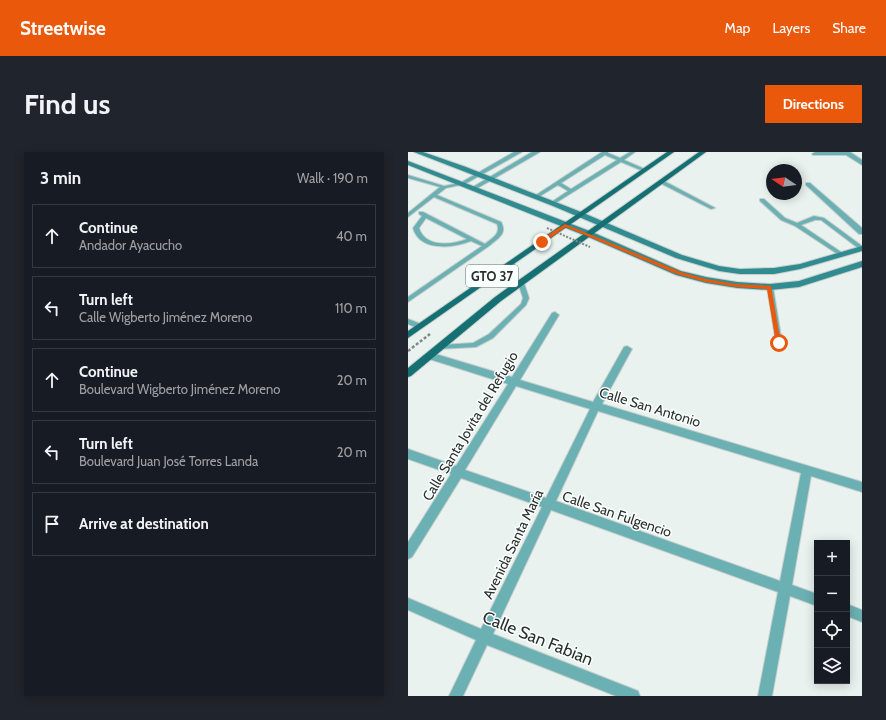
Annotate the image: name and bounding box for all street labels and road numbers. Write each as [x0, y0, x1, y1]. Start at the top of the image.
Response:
road number: GTO 37 [466, 265, 518, 287]
street label: Calle Santa Jovita del Refugio [418, 348, 522, 504]
street label: Calle San Antonio [597, 383, 703, 431]
street label: Avenida Santa María [479, 486, 547, 602]
street label: Calle San Fulgencio [560, 487, 674, 541]
street label: Calle San Fabian [480, 607, 596, 669]

